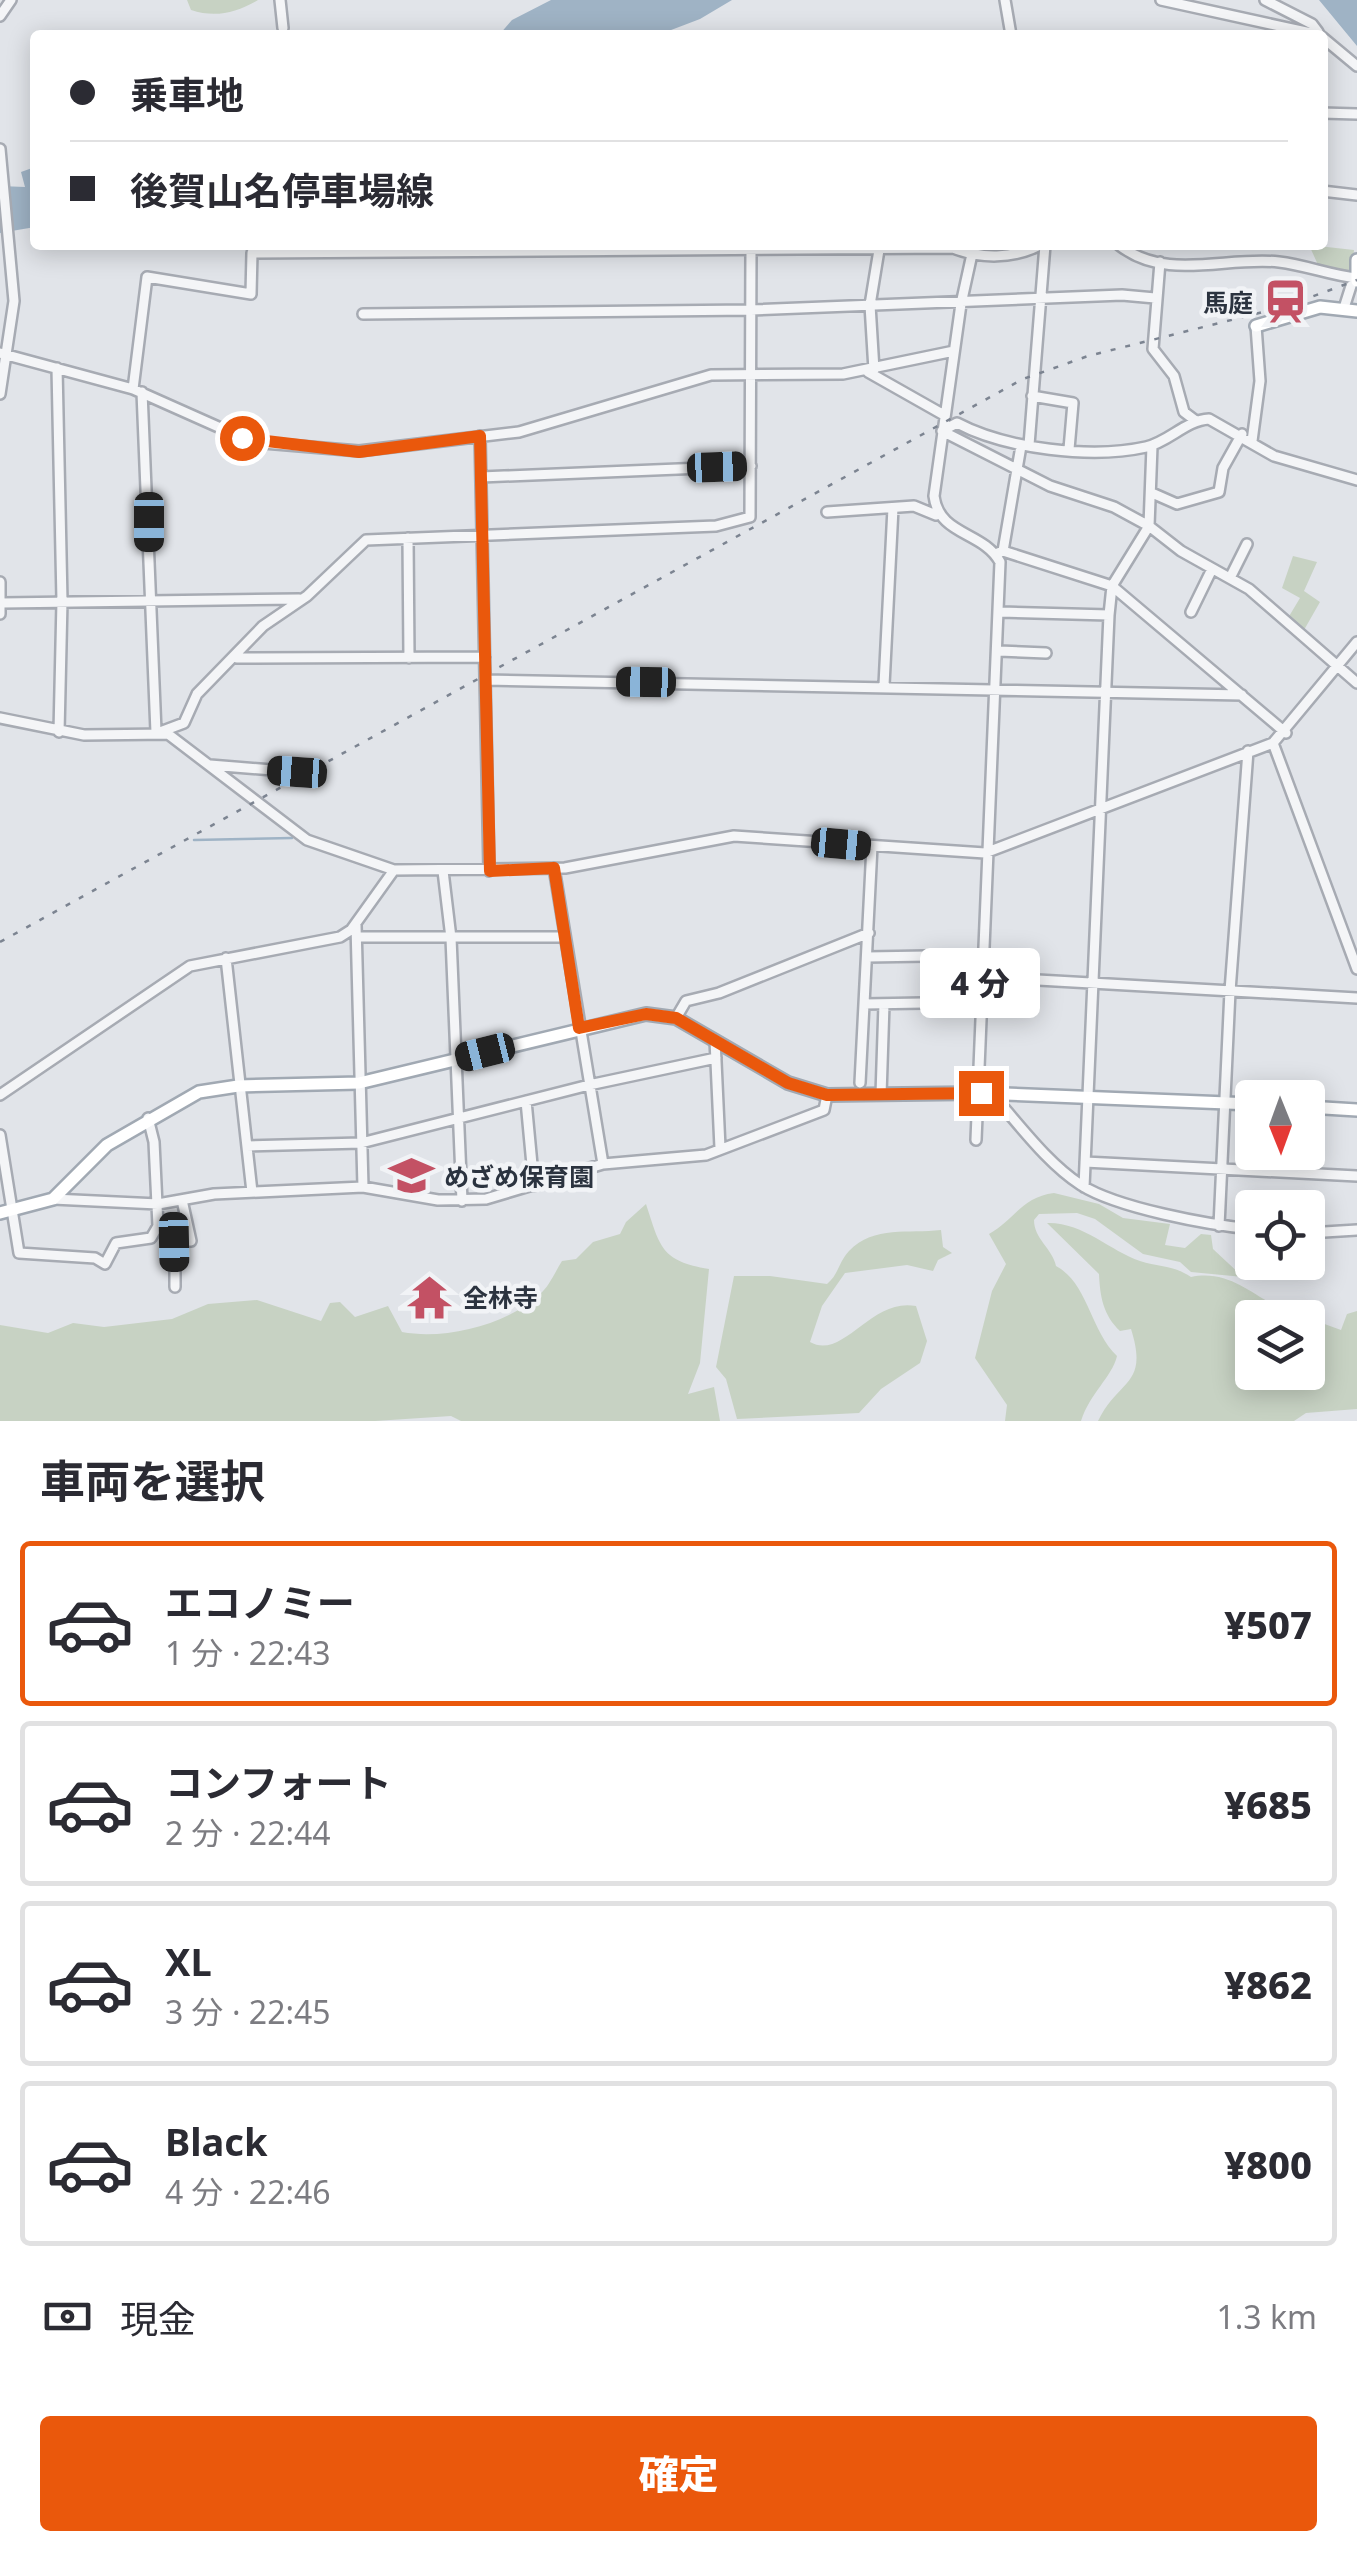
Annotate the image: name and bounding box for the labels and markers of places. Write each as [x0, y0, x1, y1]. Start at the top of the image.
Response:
station icon: 馬庭 [1262, 278, 1310, 326]
place label: 馬庭 [1203, 285, 1253, 319]
school or university icon: めざめ保育園 [387, 1152, 435, 1200]
place label: めざめ保育園 [444, 1159, 594, 1193]
temple icon: 全林寺 [406, 1273, 454, 1321]
place label: 全林寺 [463, 1280, 538, 1314]

